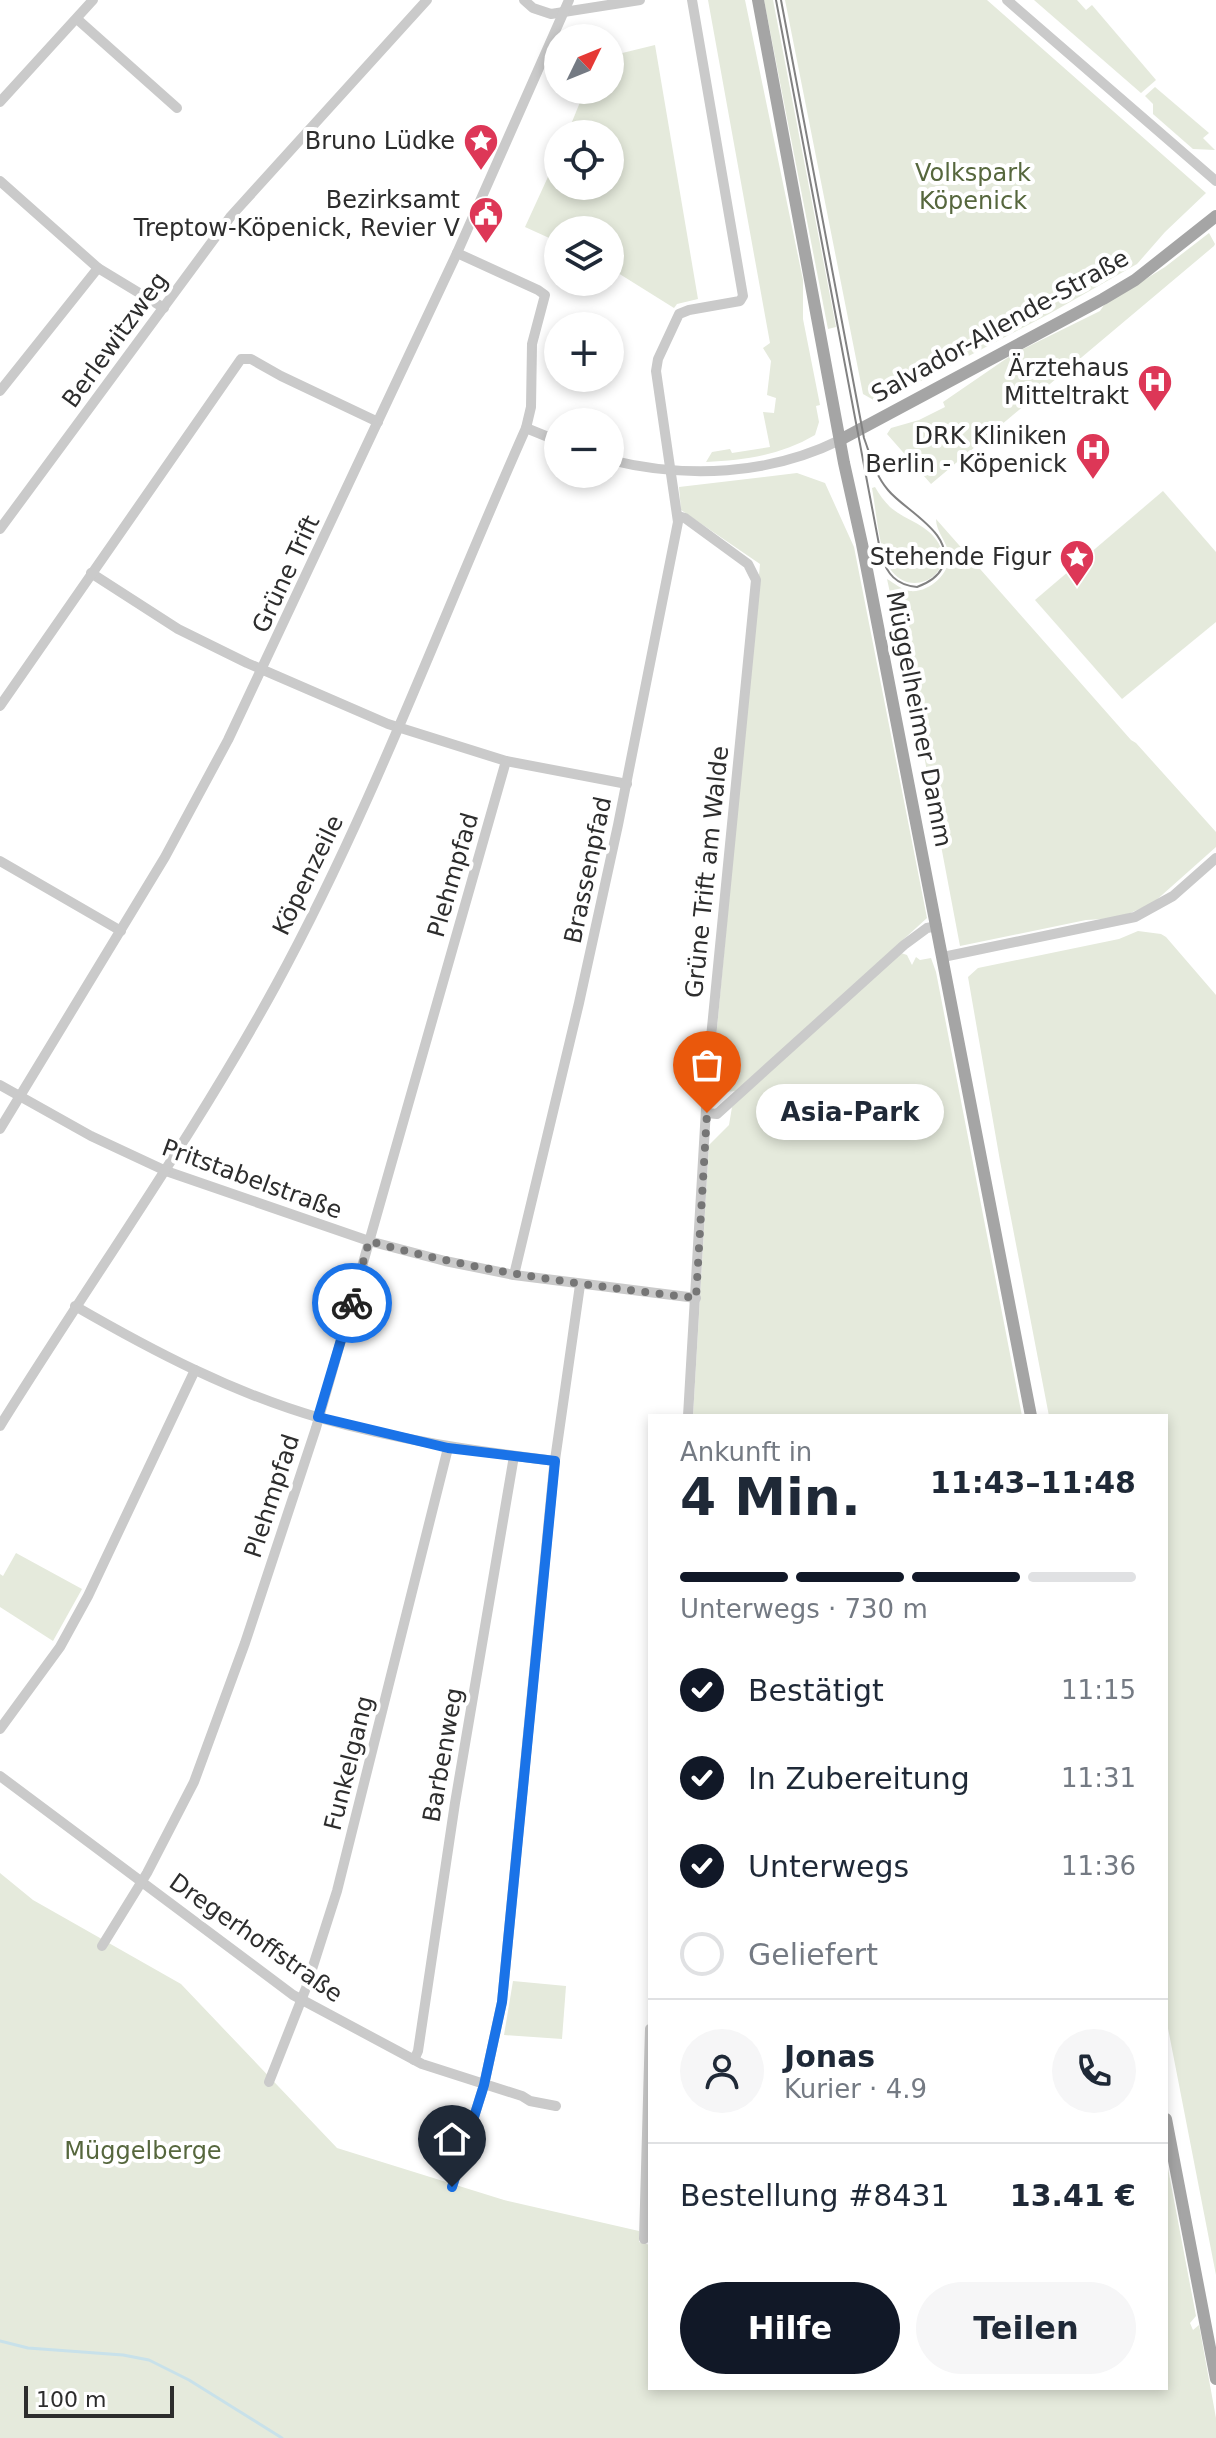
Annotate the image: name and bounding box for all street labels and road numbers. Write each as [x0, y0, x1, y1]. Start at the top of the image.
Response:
street label: Salvador-Allende-Straße [867, 244, 1133, 408]
street label: Berlewitzweg [57, 267, 173, 413]
street label: Grüne Trift [247, 511, 325, 637]
street label: Müggelheimer Damm [880, 589, 958, 849]
street label: Grüne Trift am Walde [680, 745, 734, 999]
street label: Brassenpfad [559, 794, 617, 946]
street label: Köpenzeile [267, 810, 349, 940]
street label: Plehmpfad [422, 810, 484, 940]
street label: Pritstabelstraße [158, 1133, 346, 1225]
street label: Plehmpfad [239, 1431, 305, 1561]
street label: Barbenweg [417, 1686, 469, 1824]
street label: Funkelgang [319, 1693, 379, 1833]
street label: Dregerhoffstraße [164, 1868, 348, 2008]

